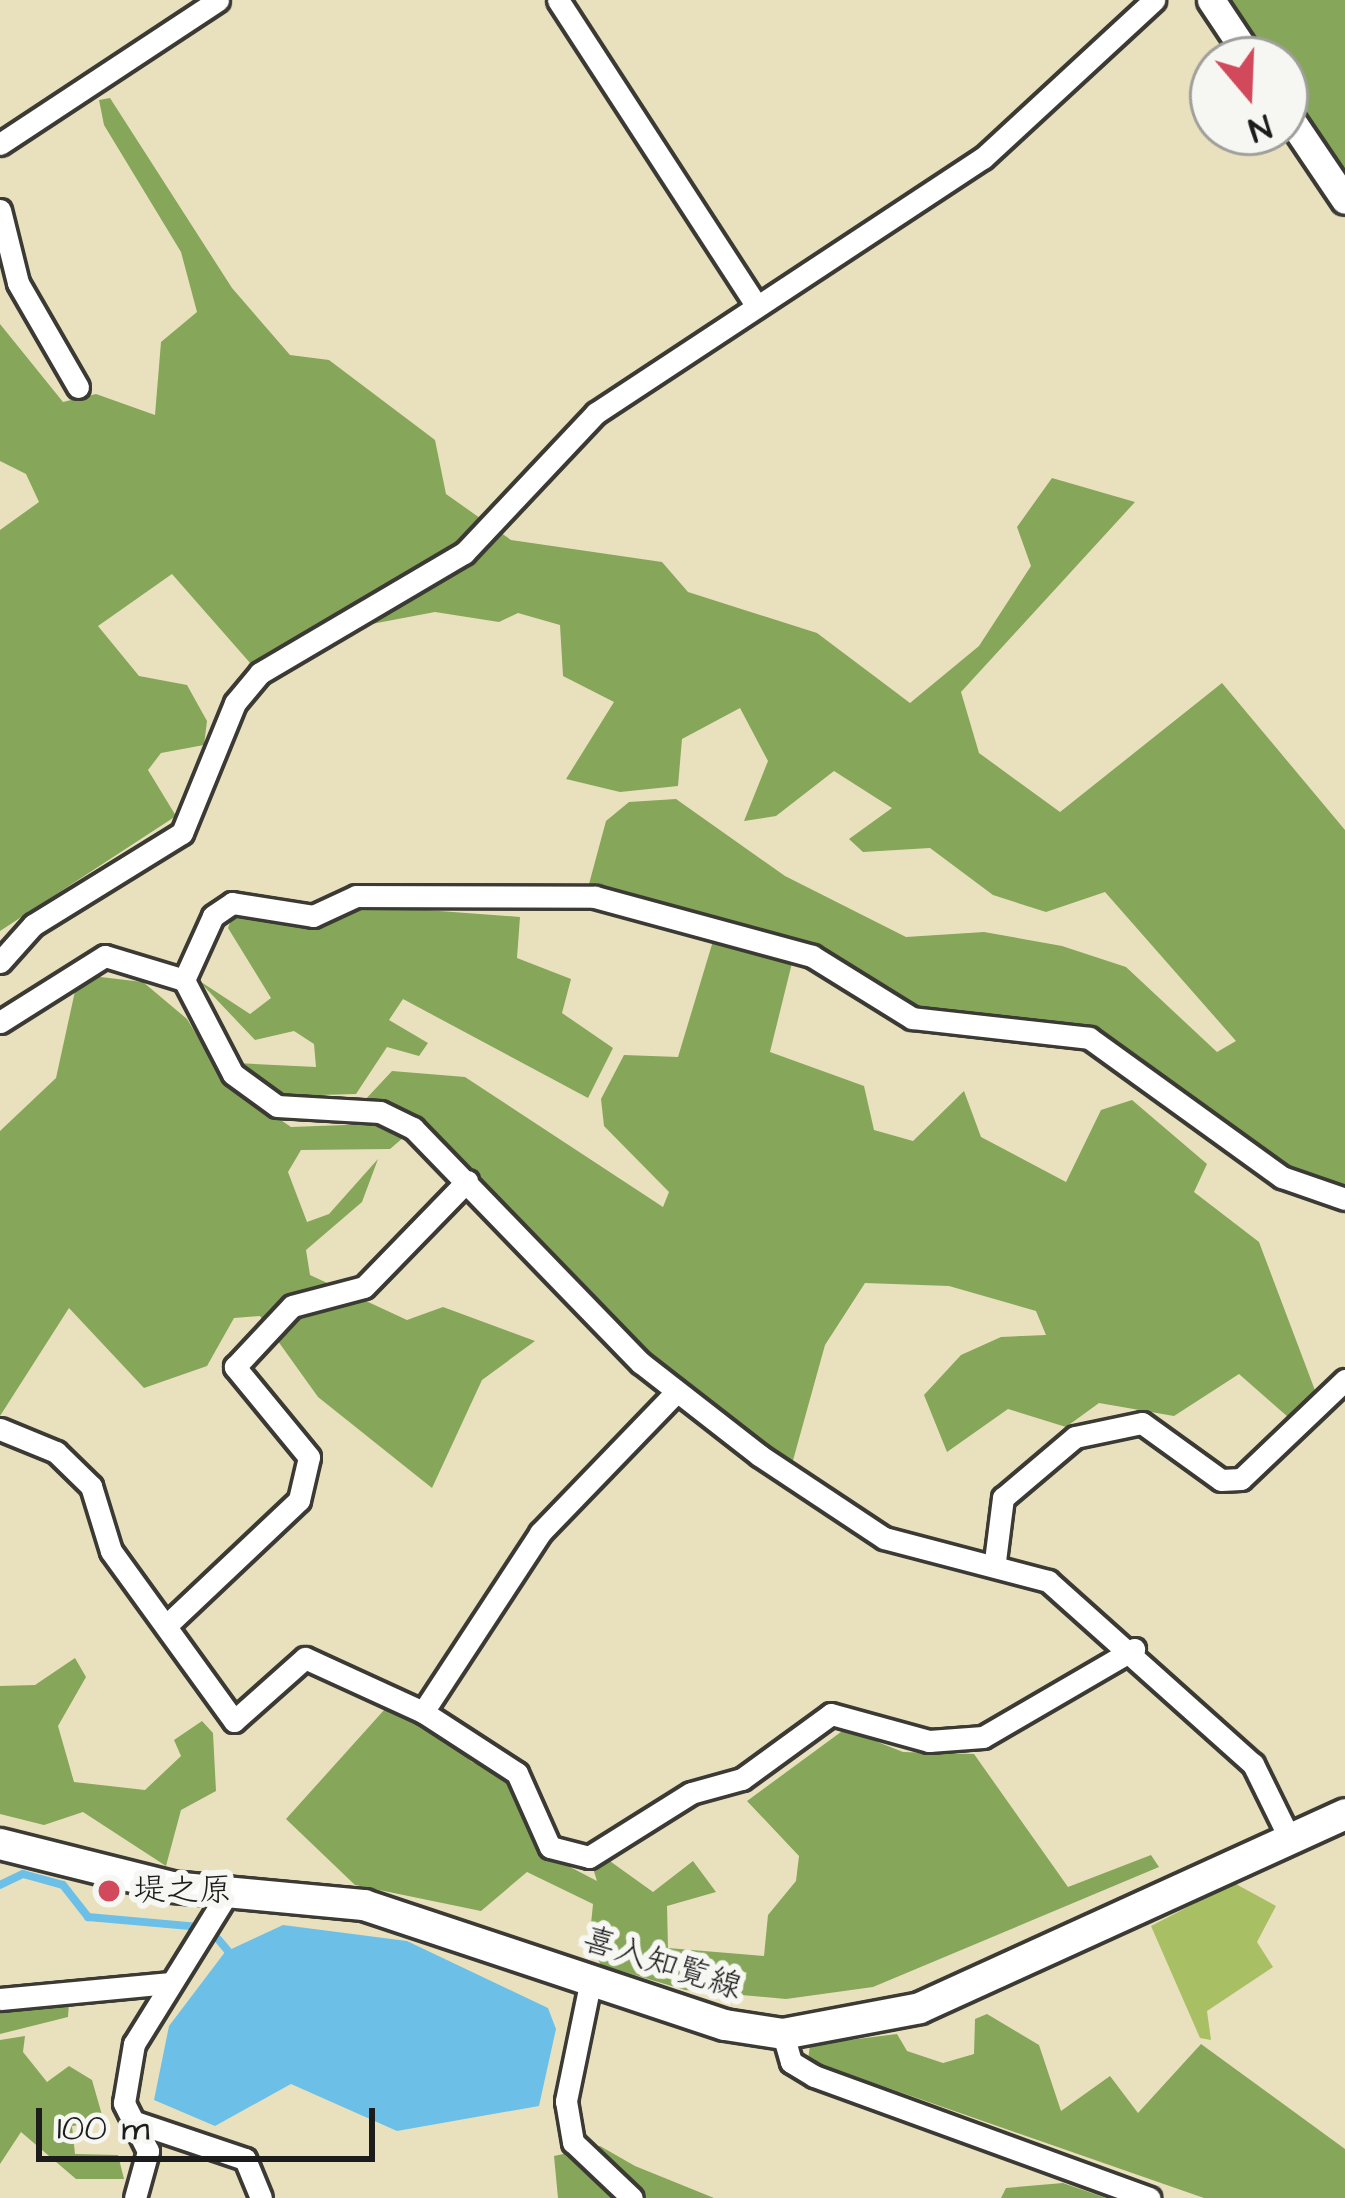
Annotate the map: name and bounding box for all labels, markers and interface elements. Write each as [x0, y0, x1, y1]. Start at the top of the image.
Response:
north arrow [1189, 36, 1309, 156]
text: N [1242, 102, 1277, 152]
place label: 堤之原 [133, 1871, 232, 1911]
marker: 堤之原 [96, 1878, 122, 1904]
street label: 喜入知覧線 [577, 1920, 747, 2008]
scale bar [42, 2084, 381, 2158]
text: 100 m [57, 2103, 149, 2154]

